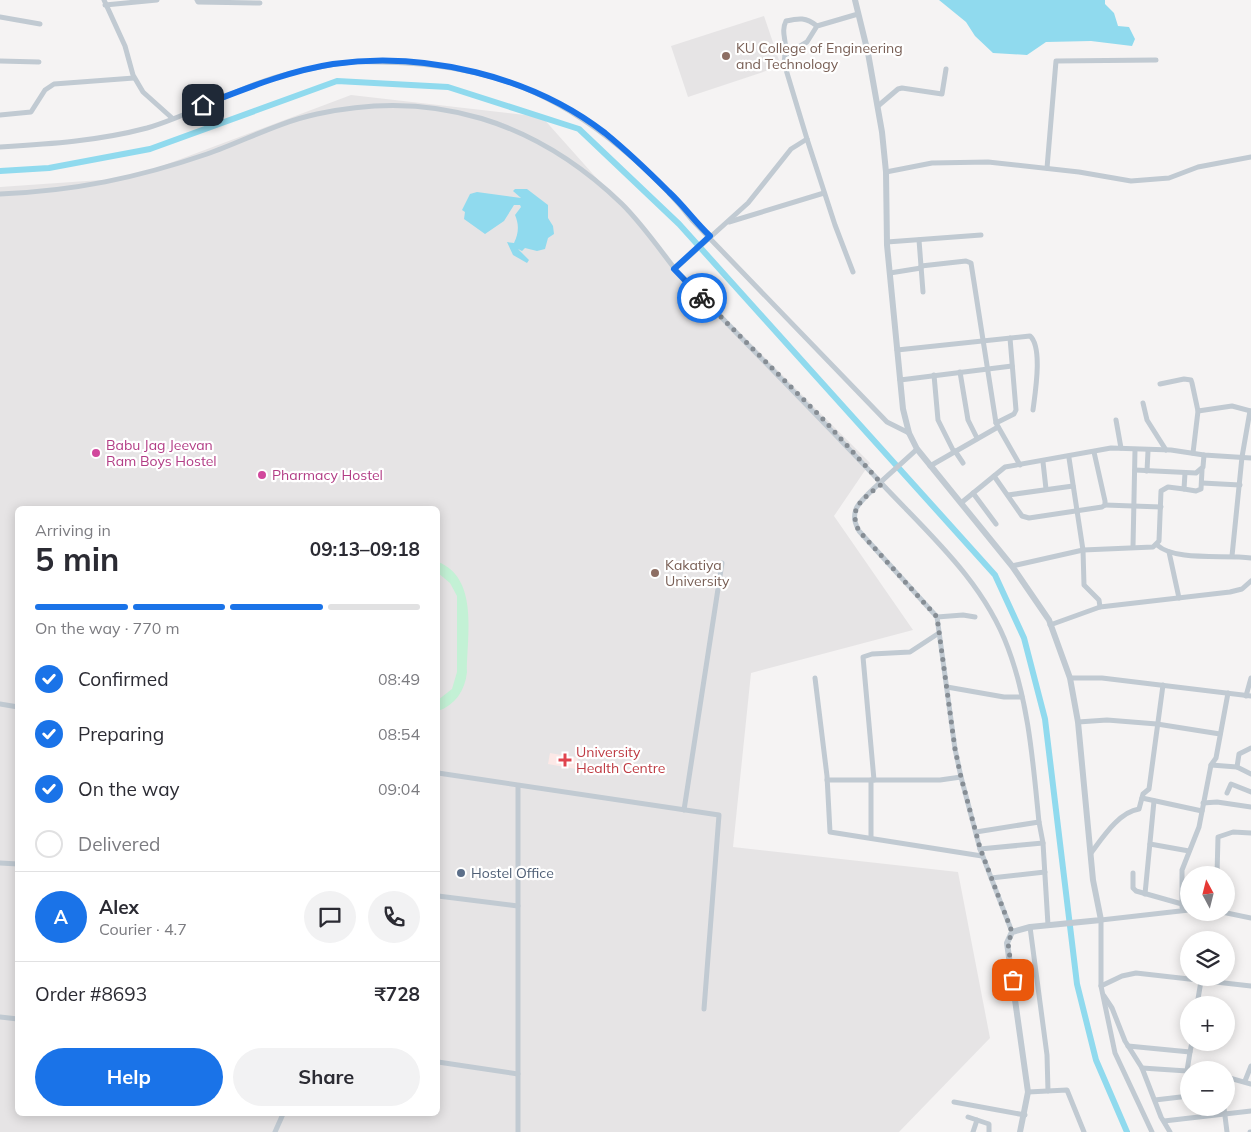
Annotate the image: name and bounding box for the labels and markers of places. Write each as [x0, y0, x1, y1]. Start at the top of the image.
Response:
place label: KU College of Engineering and Technology [736, 39, 903, 73]
marker: KU College of Engineering and Technology [720, 50, 732, 62]
pin [182, 84, 224, 126]
place label: Babu Jag Jeevan Ram Boys Hostel [106, 436, 217, 470]
marker: Babu Jag Jeevan Ram Boys Hostel [90, 447, 102, 459]
place label: Pharmacy Hostel [272, 466, 383, 484]
marker: Pharmacy Hostel [256, 469, 268, 481]
place label: Kakatiya University [665, 556, 730, 590]
marker: Kakatiya University [649, 567, 661, 579]
place label: University Health Centre [576, 743, 665, 777]
marker: University Health Centre [558, 753, 572, 767]
place label: Hostel Office [471, 864, 554, 882]
marker: Hostel Office [455, 867, 467, 879]
pin [992, 959, 1034, 1001]

